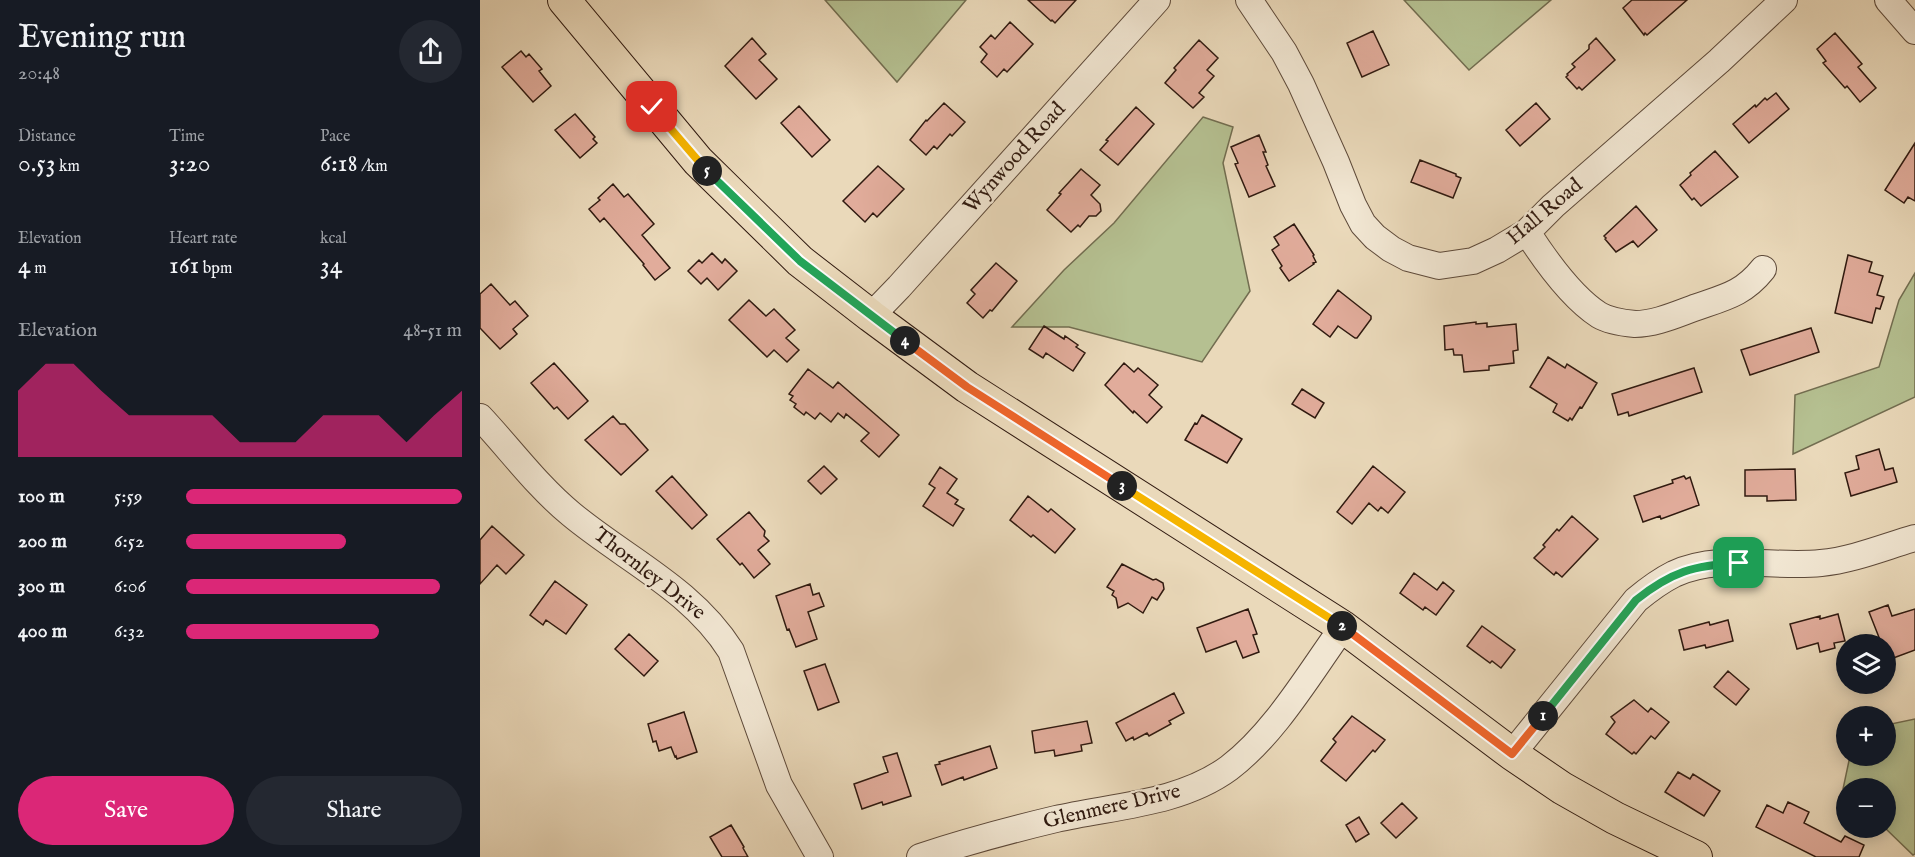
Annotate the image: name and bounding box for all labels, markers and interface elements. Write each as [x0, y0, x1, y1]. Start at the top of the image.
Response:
text: Evening run [18, 17, 186, 59]
button: share [399, 20, 462, 83]
text: 20:48 [18, 61, 60, 86]
pin [626, 81, 677, 132]
icon: check [635, 90, 668, 123]
street label: Wynwood Road [958, 96, 1073, 219]
text: Distance [18, 127, 76, 147]
text: Time [169, 127, 205, 147]
text: Pace [320, 127, 350, 147]
text: 0.53 [18, 147, 55, 180]
text: 3:20 [169, 147, 211, 180]
text: 6:18 [320, 147, 358, 180]
pin: 5 [692, 156, 722, 186]
text: km [55, 157, 80, 177]
text: /km [358, 157, 388, 177]
text: 5 [704, 161, 710, 181]
street label: Hall Road [1502, 172, 1589, 251]
text: Elevation [18, 229, 81, 249]
text: Heart rate [169, 229, 237, 249]
text: kcal [320, 229, 347, 249]
text: 4 [18, 249, 31, 282]
text: 161 [169, 249, 199, 282]
text: 34 [320, 249, 342, 282]
text: m [31, 259, 47, 279]
text: bpm [199, 259, 232, 279]
text: Elevation [18, 318, 97, 343]
text: 48–51 m [403, 318, 462, 343]
pin: 4 [890, 326, 920, 356]
text: 4 [901, 331, 909, 351]
pin: 3 [1107, 471, 1137, 501]
text: 3 [1119, 476, 1125, 496]
text: 100 m [18, 484, 65, 509]
text: 5:59 [114, 484, 143, 509]
street label: Thornley Drive [587, 522, 711, 627]
text: 200 m [18, 529, 67, 554]
text: 6:52 [114, 529, 144, 554]
pin [1713, 537, 1764, 588]
icon: arrive [1722, 546, 1755, 579]
text: 300 m [18, 574, 65, 599]
text: 6:06 [114, 574, 146, 599]
pin: 2 [1327, 611, 1357, 641]
text: 2 [1338, 616, 1346, 636]
text: 400 m [18, 619, 67, 644]
text: 6:32 [114, 619, 145, 644]
map controls [1836, 634, 1896, 838]
button: layers [1836, 634, 1896, 694]
pin: 1 [1528, 701, 1558, 731]
text: 1 [1540, 706, 1546, 726]
button: + [1836, 706, 1896, 766]
button: Save [18, 776, 234, 845]
button: Share [246, 776, 462, 845]
street label: Glenmere Drive [1041, 778, 1183, 836]
button: − [1836, 778, 1896, 838]

